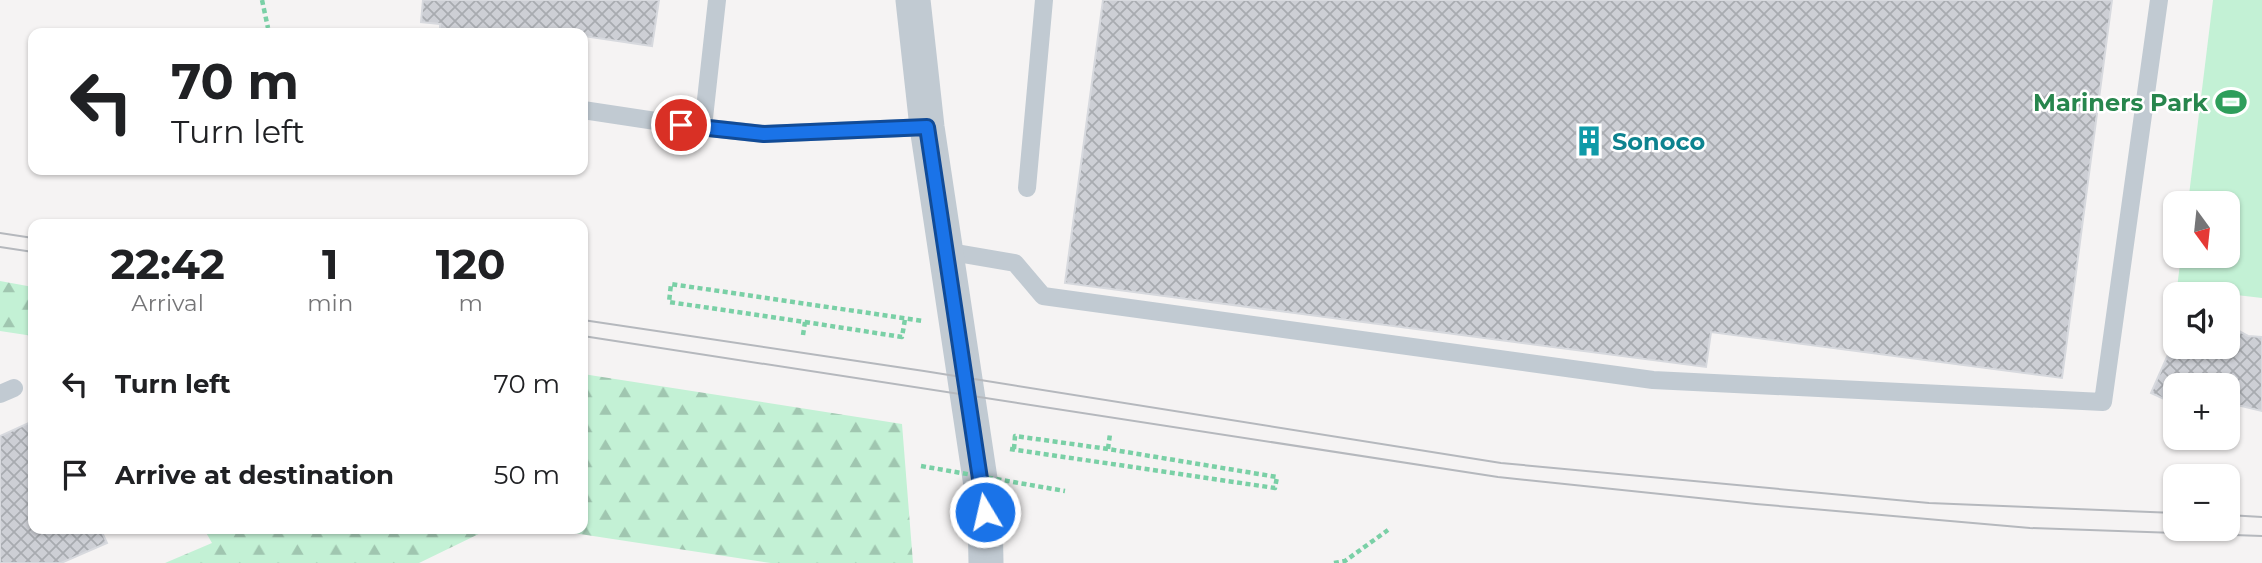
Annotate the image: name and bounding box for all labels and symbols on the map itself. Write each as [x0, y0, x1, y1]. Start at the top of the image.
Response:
sports icon: Mariners Park [2214, 85, 2248, 119]
place label: Mariners Park [2033, 88, 2208, 117]
pin [651, 95, 711, 155]
building icon: Sonoco [1572, 124, 1606, 158]
place label: Sonoco [1612, 127, 1705, 156]
north arrow [2163, 191, 2240, 268]
position arrow [948, 475, 1022, 549]

